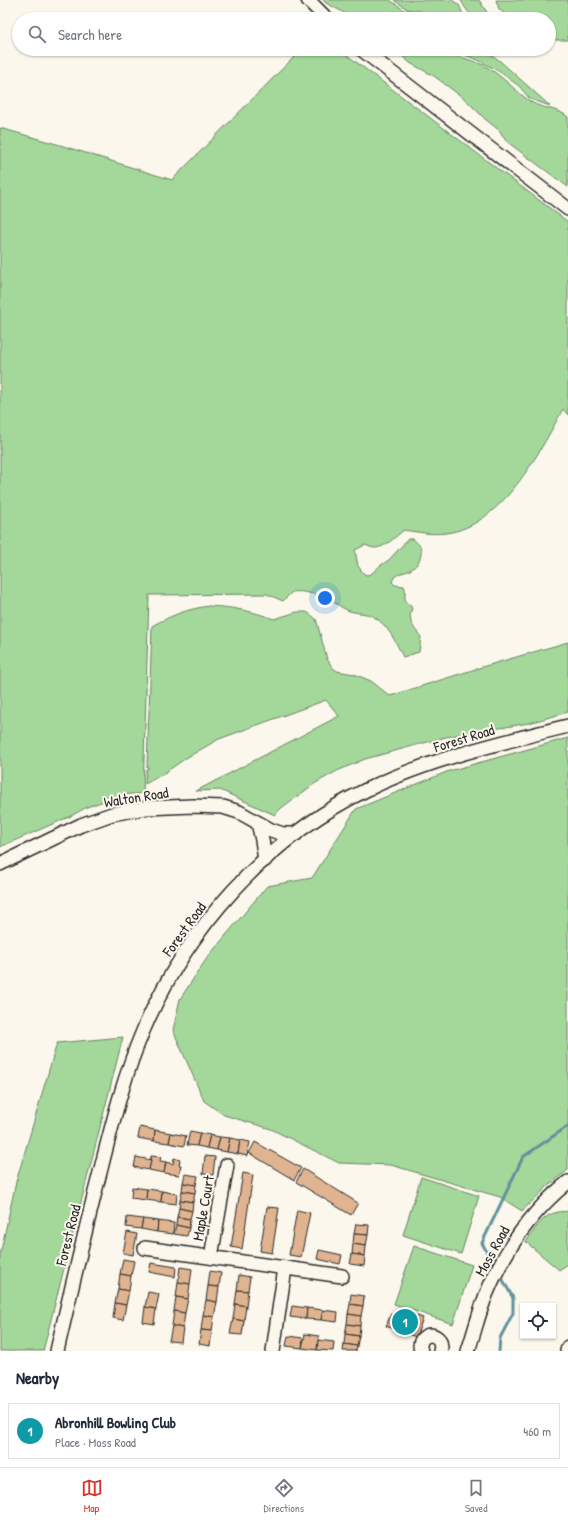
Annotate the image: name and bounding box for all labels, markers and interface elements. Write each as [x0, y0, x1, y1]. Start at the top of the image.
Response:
search box [12, 12, 556, 56]
icon: search [26, 23, 48, 45]
text: Search here [58, 24, 122, 45]
your location [315, 588, 335, 608]
street label: Forest Road [430, 719, 497, 757]
street label: Walton Road [102, 782, 170, 812]
street label: Forest Road [157, 897, 211, 961]
street label: Maple Court [187, 1173, 219, 1242]
street label: Forest Road [50, 1202, 86, 1269]
street label: Moss Road [470, 1222, 514, 1280]
map controls [520, 1303, 556, 1339]
button: locate [520, 1303, 556, 1339]
pin: 1 [392, 1307, 418, 1337]
text: Nearby [16, 1366, 59, 1389]
text: Abronhill Bowling Club [55, 1412, 176, 1433]
text: 1 [28, 1422, 32, 1440]
text: 460 m [523, 1422, 551, 1440]
text: Place · Moss Road [55, 1433, 136, 1451]
tab: Map [81, 1477, 103, 1515]
tab: Directions [264, 1477, 304, 1515]
tab: Saved [465, 1477, 487, 1515]

